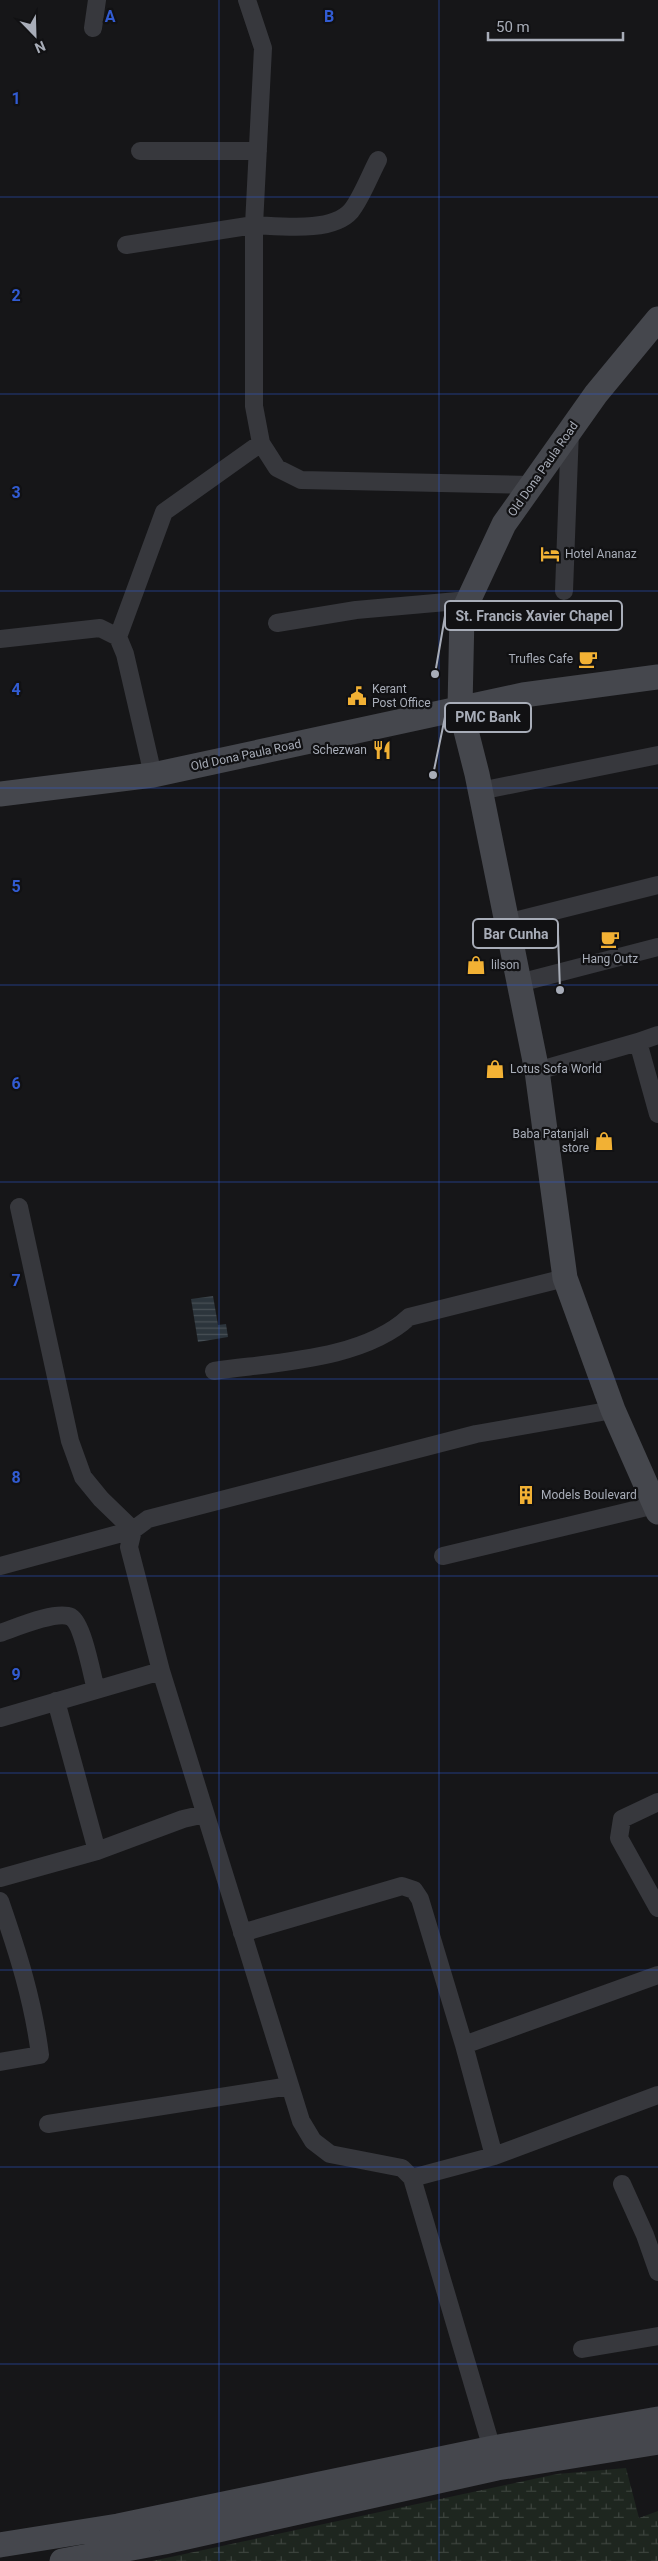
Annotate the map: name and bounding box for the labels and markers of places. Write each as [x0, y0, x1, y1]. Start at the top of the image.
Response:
hotel icon: Hotel Ananaz [539, 543, 561, 565]
place label: Hotel Ananaz [565, 547, 637, 561]
callout: St. Francis Xavier Chapel [445, 601, 622, 630]
cafe icon: Trufles Cafe [577, 648, 599, 670]
place label: Trufles Cafe [509, 652, 573, 666]
place label: Kerant Post Office [372, 682, 431, 710]
public building icon: Kerant Post Office [346, 685, 368, 707]
callout: PMC Bank [445, 703, 531, 732]
restaurant icon: Schezwan [371, 739, 393, 761]
place label: Schezwan [312, 743, 367, 757]
callout: Bar Cunha [473, 919, 558, 948]
cafe icon: Hang Outz [599, 928, 621, 950]
place label: Hang Outz [582, 952, 638, 966]
shop icon: lilson [465, 954, 487, 976]
place label: lilson [491, 958, 519, 972]
shop icon: Lotus Sofa World [484, 1058, 506, 1080]
place label: Lotus Sofa World [510, 1062, 602, 1076]
place label: Baba Patanjali store [512, 1127, 589, 1155]
shop icon: Baba Patanjali store [593, 1130, 615, 1152]
building icon: Models Boulevard [515, 1484, 537, 1506]
place label: Models Boulevard [541, 1488, 637, 1502]

